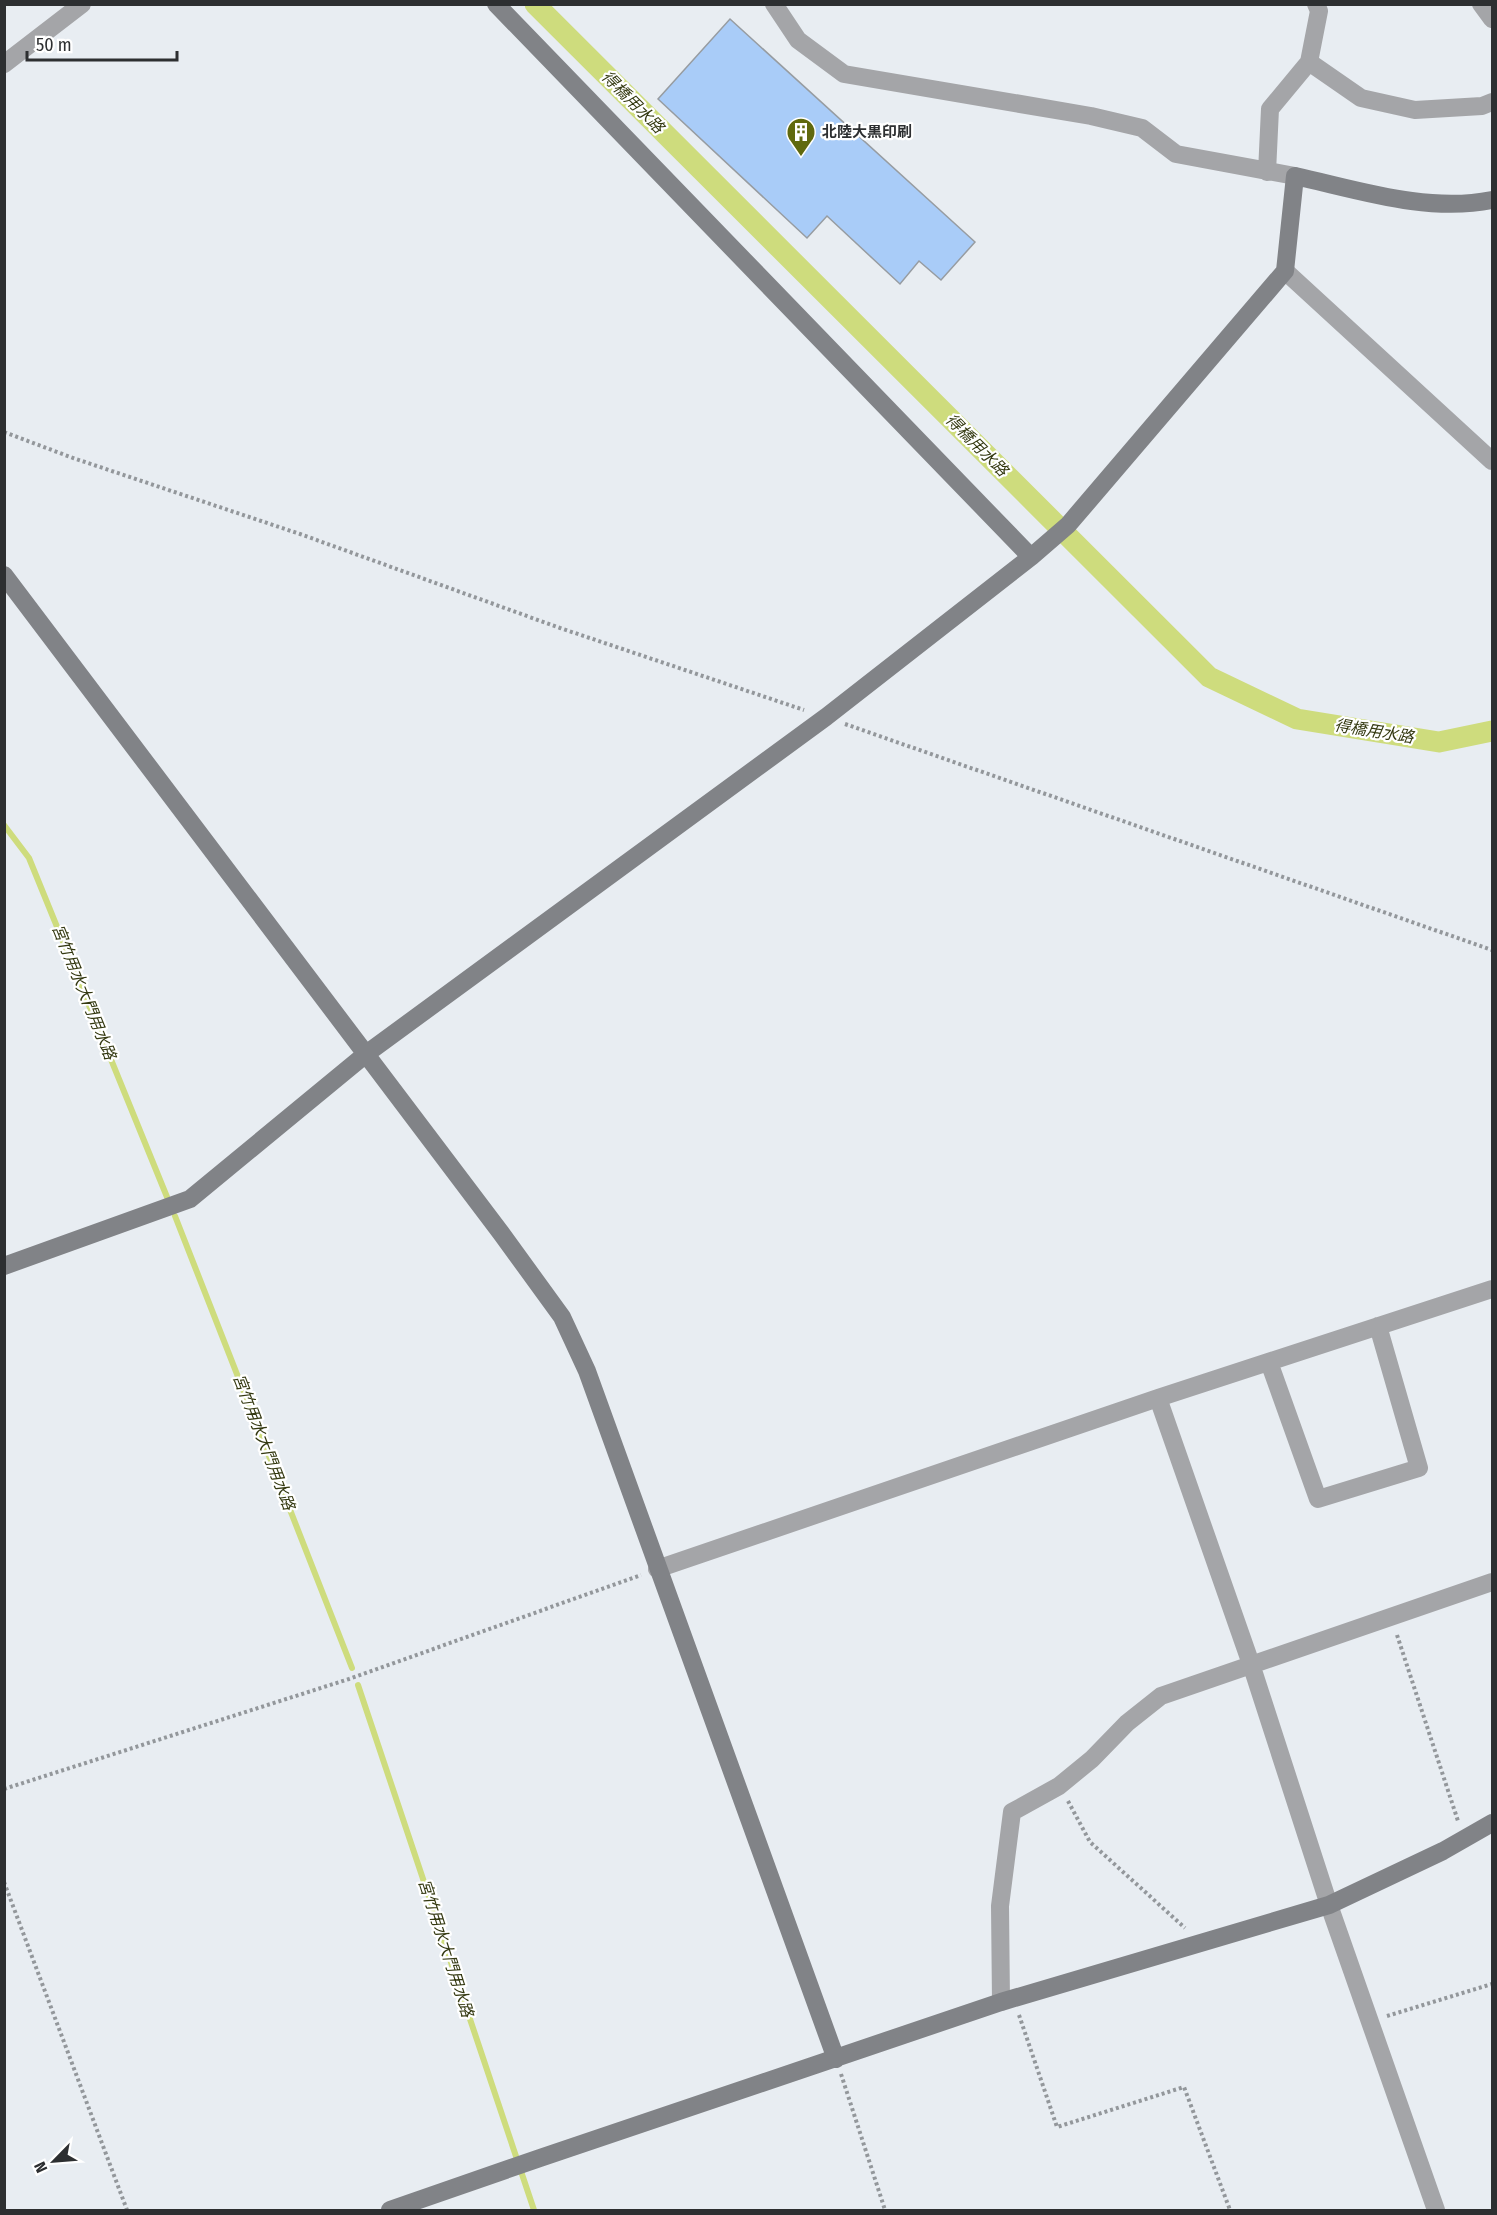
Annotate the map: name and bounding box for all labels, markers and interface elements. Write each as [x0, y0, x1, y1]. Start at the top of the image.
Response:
scale bar [27, 24, 177, 62]
text: 50 m [36, 34, 72, 56]
water label: 得橋用水路 [598, 67, 669, 138]
building icon: 北陸大黒印刷 [785, 116, 817, 158]
place label: 北陸大黒印刷 [822, 123, 912, 141]
water label: 得橋用水路 [942, 410, 1013, 481]
water label: 得橋用水路 [1333, 715, 1417, 747]
water label: 宮竹用水大門用水路 [48, 922, 121, 1064]
water label: 宮竹用水大門用水路 [229, 1371, 299, 1514]
water label: 宮竹用水大門用水路 [415, 1877, 478, 2021]
north arrow [24, 2131, 84, 2191]
text: N [30, 2159, 51, 2175]

